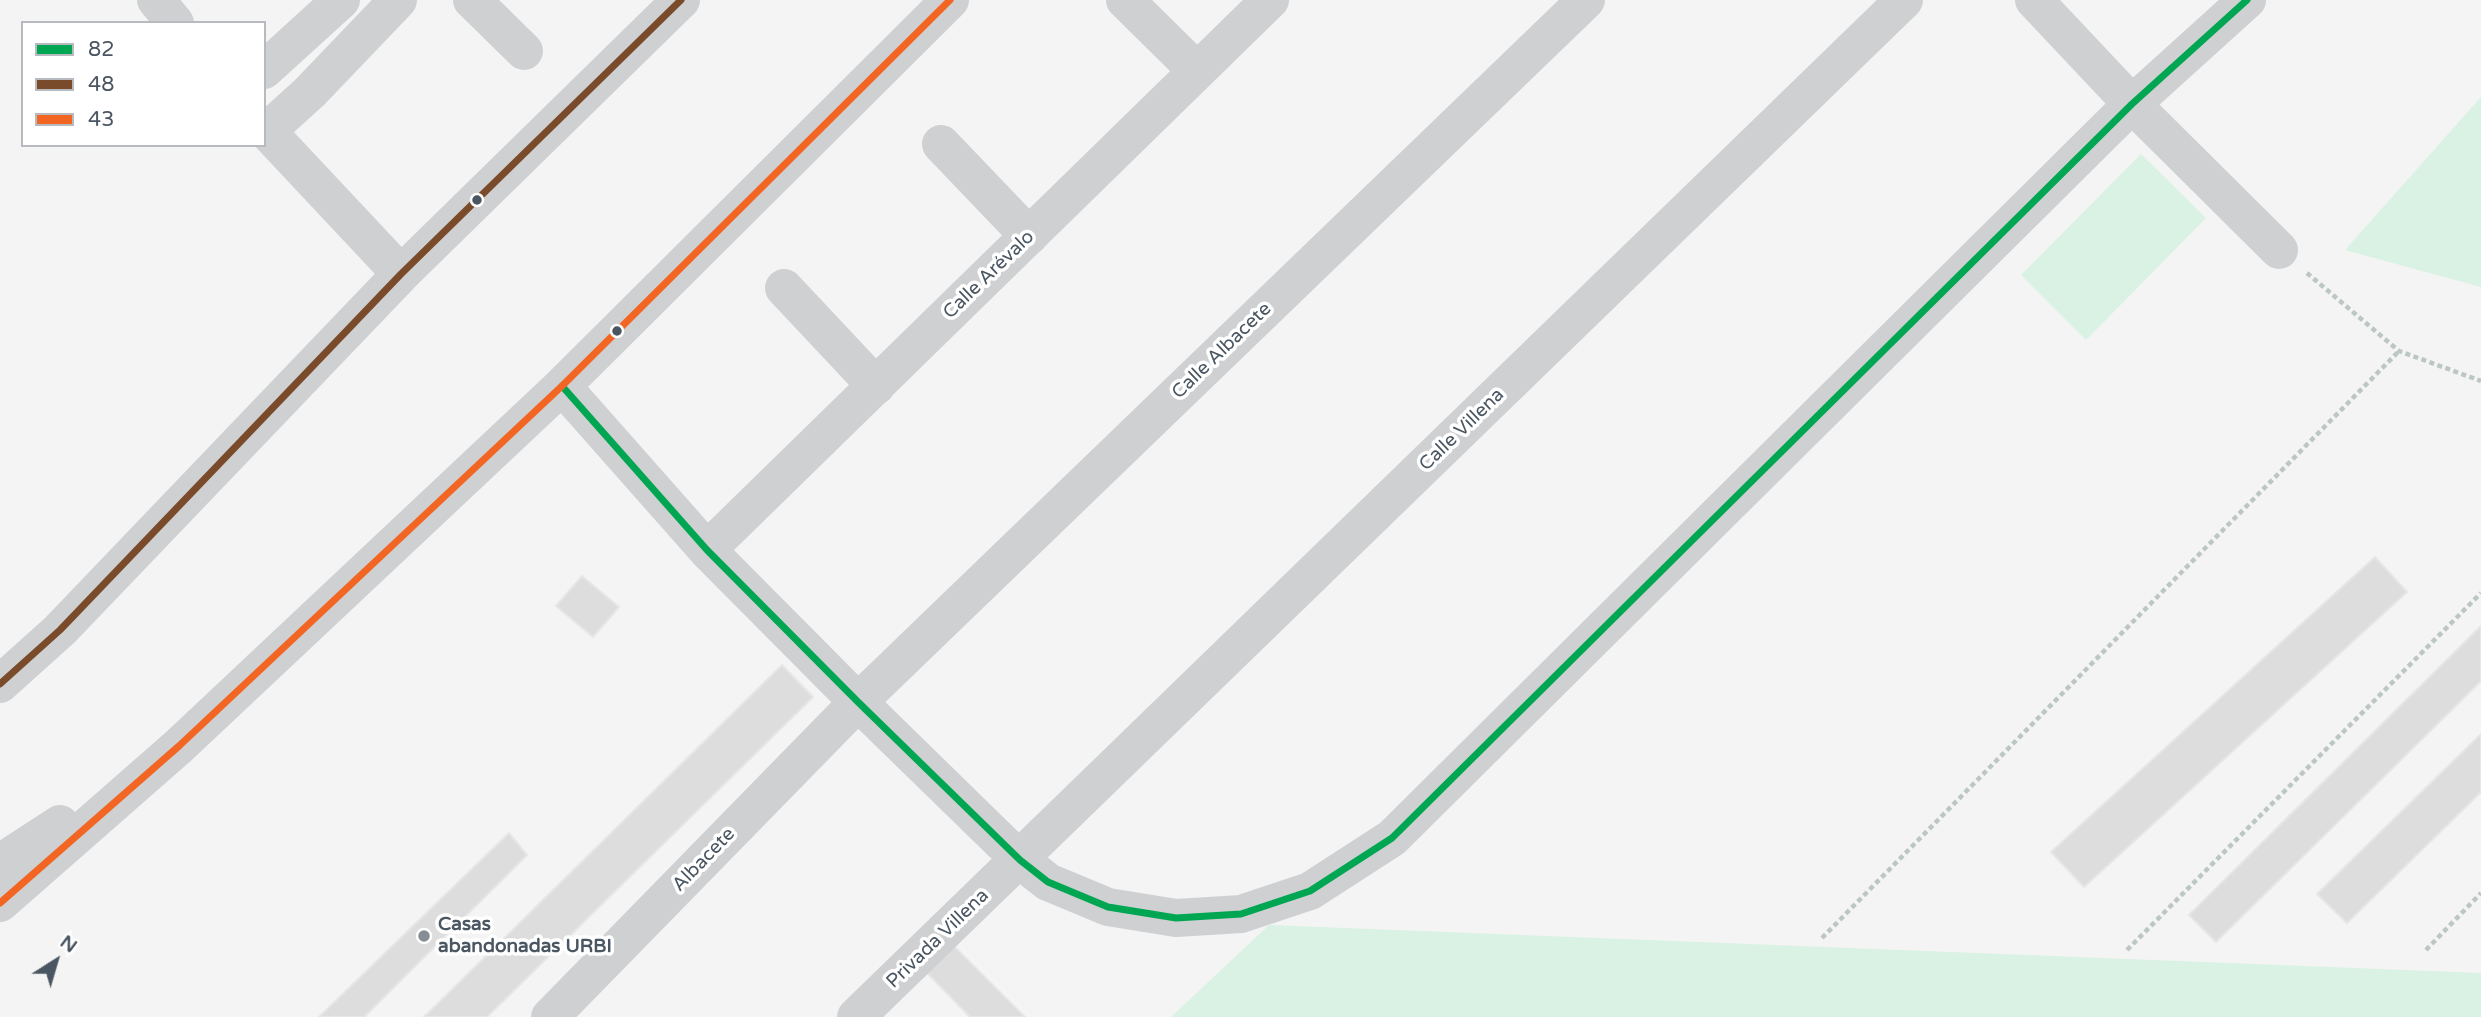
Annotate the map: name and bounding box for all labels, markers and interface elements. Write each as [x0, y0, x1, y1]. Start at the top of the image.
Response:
legend [21, 21, 266, 147]
text: 82 [88, 37, 114, 62]
text: 48 [88, 72, 114, 97]
text: 43 [88, 107, 114, 132]
unlabelled marker [470, 193, 484, 207]
street label: Calle Arévalo [939, 226, 1039, 324]
street label: Calle Albacete [1168, 298, 1276, 404]
unlabelled marker [610, 324, 624, 338]
street label: Calle Villena [1415, 384, 1509, 476]
street label: Albacete [668, 823, 740, 897]
street label: Privada Villena [882, 885, 994, 993]
place label: Casas abandonadas URBI [438, 914, 612, 958]
north arrow [21, 926, 91, 996]
marker: Casas abandonadas URBI [416, 928, 432, 944]
text: N [56, 931, 81, 958]

